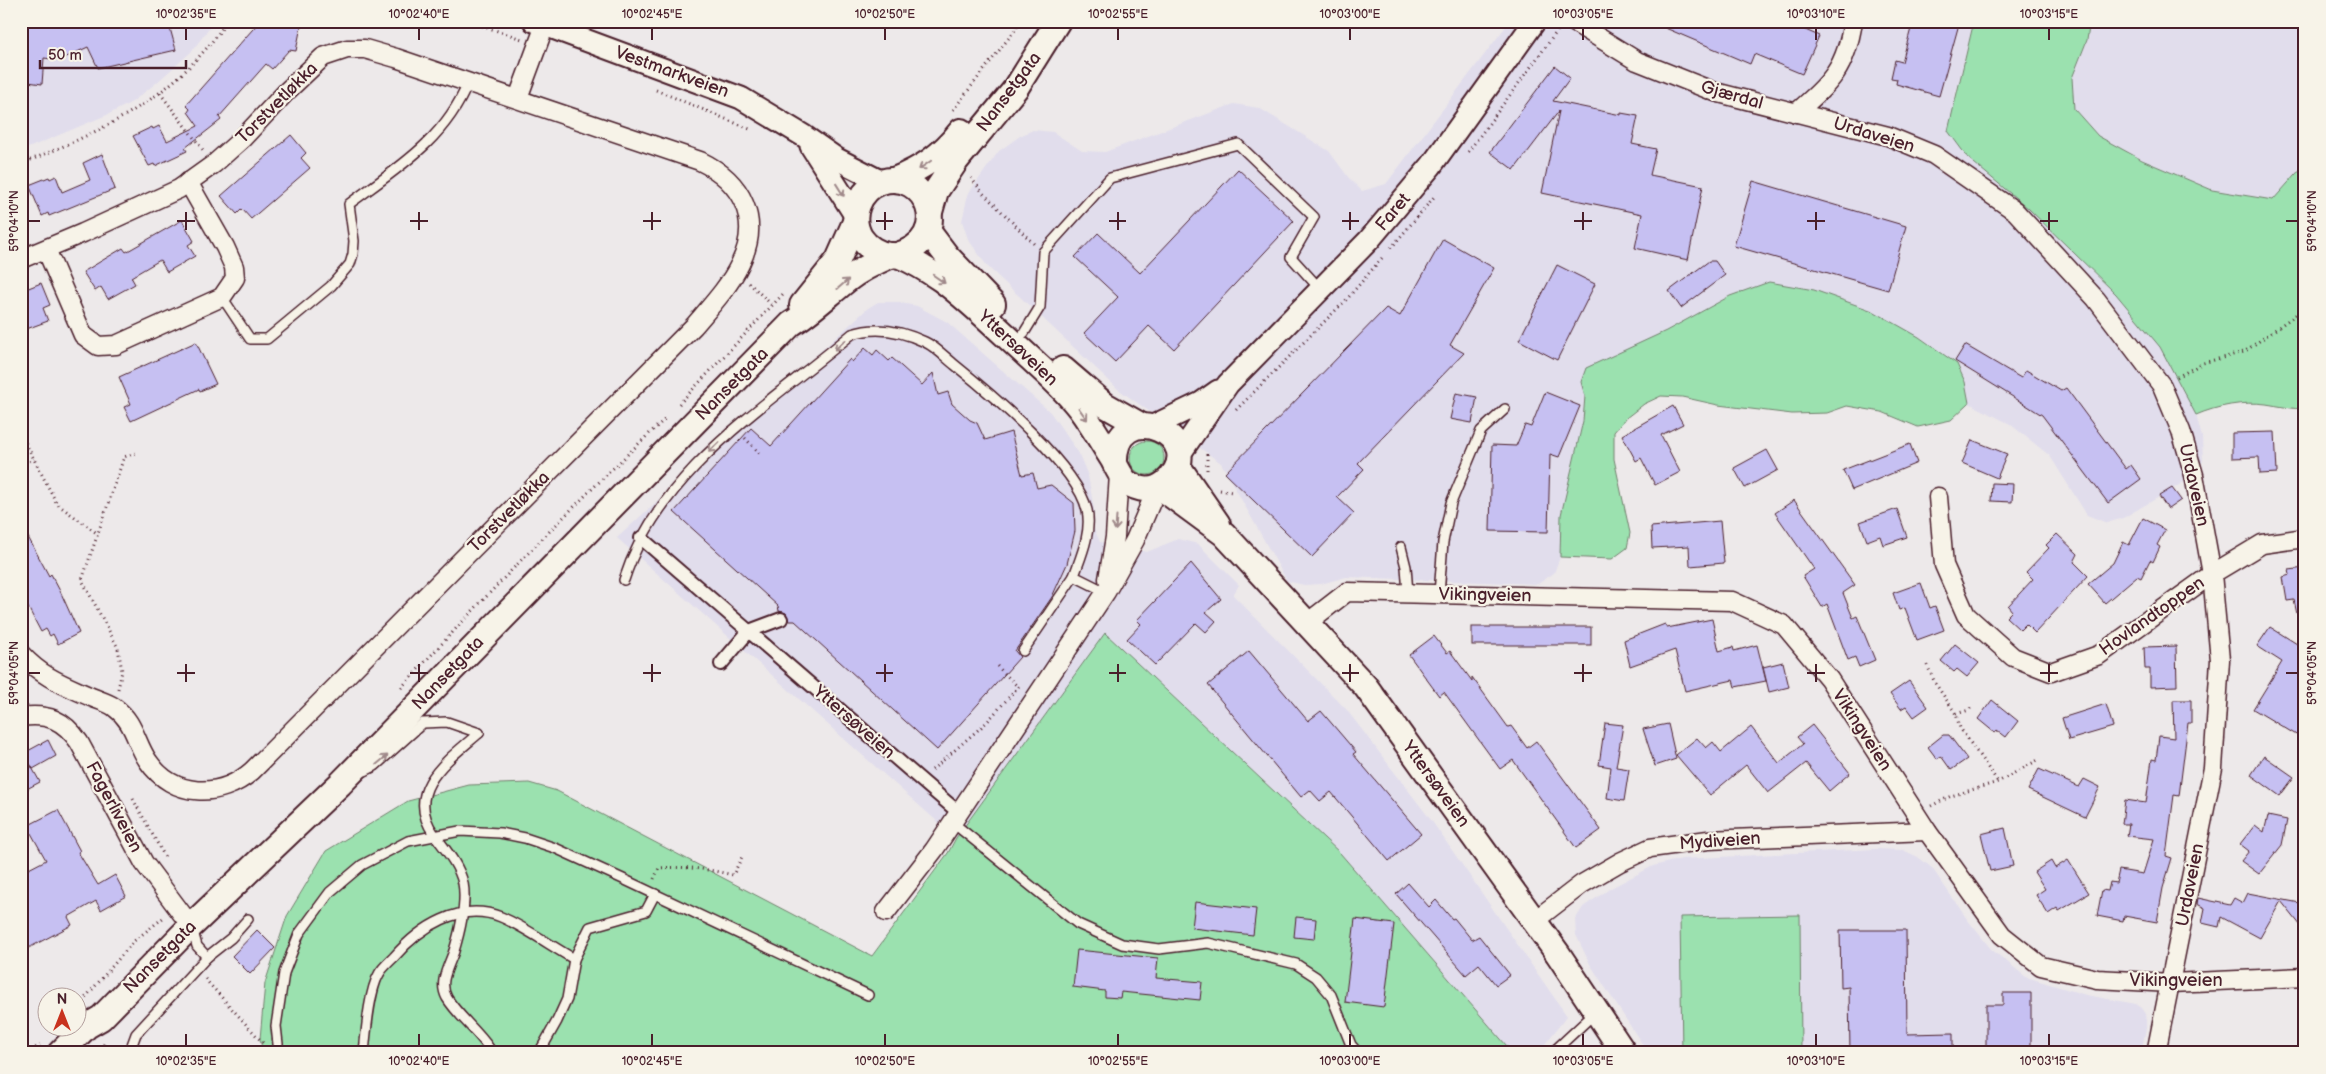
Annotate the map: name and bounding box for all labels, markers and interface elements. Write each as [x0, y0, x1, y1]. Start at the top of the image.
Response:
text: 10°02'35"E [156, 7, 216, 22]
text: 10°02'40"E [389, 7, 449, 22]
text: 10°02'45"E [622, 7, 682, 22]
text: 10°02'50"E [855, 7, 915, 22]
text: 10°02'55"E [1088, 7, 1148, 22]
text: 10°03'00"E [1320, 7, 1381, 22]
text: 10°03'05"E [1553, 7, 1613, 22]
text: 10°03'10"E [1787, 7, 1845, 22]
text: 10°03'15"E [2020, 7, 2078, 22]
scale bar [40, 38, 186, 70]
street label: Vestmarkveien [612, 42, 732, 102]
text: 50 m [48, 46, 82, 65]
street label: Nansetgata [972, 48, 1046, 136]
street label: Torstvetløkka [232, 58, 322, 148]
street label: Gjærdal [1698, 76, 1766, 114]
street label: Urdaveien [1831, 113, 1917, 157]
one-way arrow [918, 160, 932, 170]
one-way arrow [835, 182, 845, 196]
street label: Faret [1371, 189, 1415, 235]
text: 59°04'10"N [7, 190, 22, 252]
text: 59°04'10"N [2305, 190, 2320, 252]
one-way arrow [932, 274, 946, 284]
one-way arrow [837, 278, 850, 289]
street label: Yttersøveien [973, 305, 1062, 390]
one-way arrow [833, 339, 846, 351]
street label: Nansetgata [691, 343, 773, 425]
one-way arrow [1078, 406, 1089, 420]
one-way arrow [707, 441, 720, 453]
street label: Urdaveien [2174, 442, 2214, 528]
street label: Torstvetløkka [464, 467, 554, 557]
one-way arrow [1111, 515, 1121, 531]
street label: Hovlandtoppen [2095, 572, 2209, 660]
street label: Vikingveien [1438, 584, 1532, 606]
street label: Nansetgata [408, 632, 488, 714]
text: 59°04'05"N [7, 641, 22, 705]
text: 59°04'05"N [2305, 641, 2320, 705]
street label: Yttersøveien [808, 680, 899, 763]
street label: Vikingveien [1828, 685, 1896, 775]
street label: Yttersøveien [1397, 736, 1474, 831]
one-way arrow [375, 754, 388, 765]
street label: Fagerliveien [81, 758, 147, 856]
street label: Mydiveien [1679, 828, 1761, 854]
street label: Urdaveien [2172, 842, 2208, 928]
street label: Nansetgata [119, 916, 201, 998]
street label: Vikingveien [2129, 970, 2223, 991]
north arrow [38, 986, 88, 1036]
text: N [57, 991, 67, 1008]
text: 10°02'35"E [156, 1054, 216, 1069]
text: 10°02'40"E [389, 1054, 449, 1069]
text: 10°02'45"E [622, 1054, 682, 1069]
text: 10°02'50"E [855, 1054, 915, 1069]
text: 10°02'55"E [1088, 1054, 1148, 1069]
text: 10°03'00"E [1320, 1054, 1381, 1069]
text: 10°03'05"E [1553, 1054, 1613, 1069]
text: 10°03'10"E [1787, 1054, 1845, 1069]
text: 10°03'15"E [2020, 1054, 2078, 1069]

